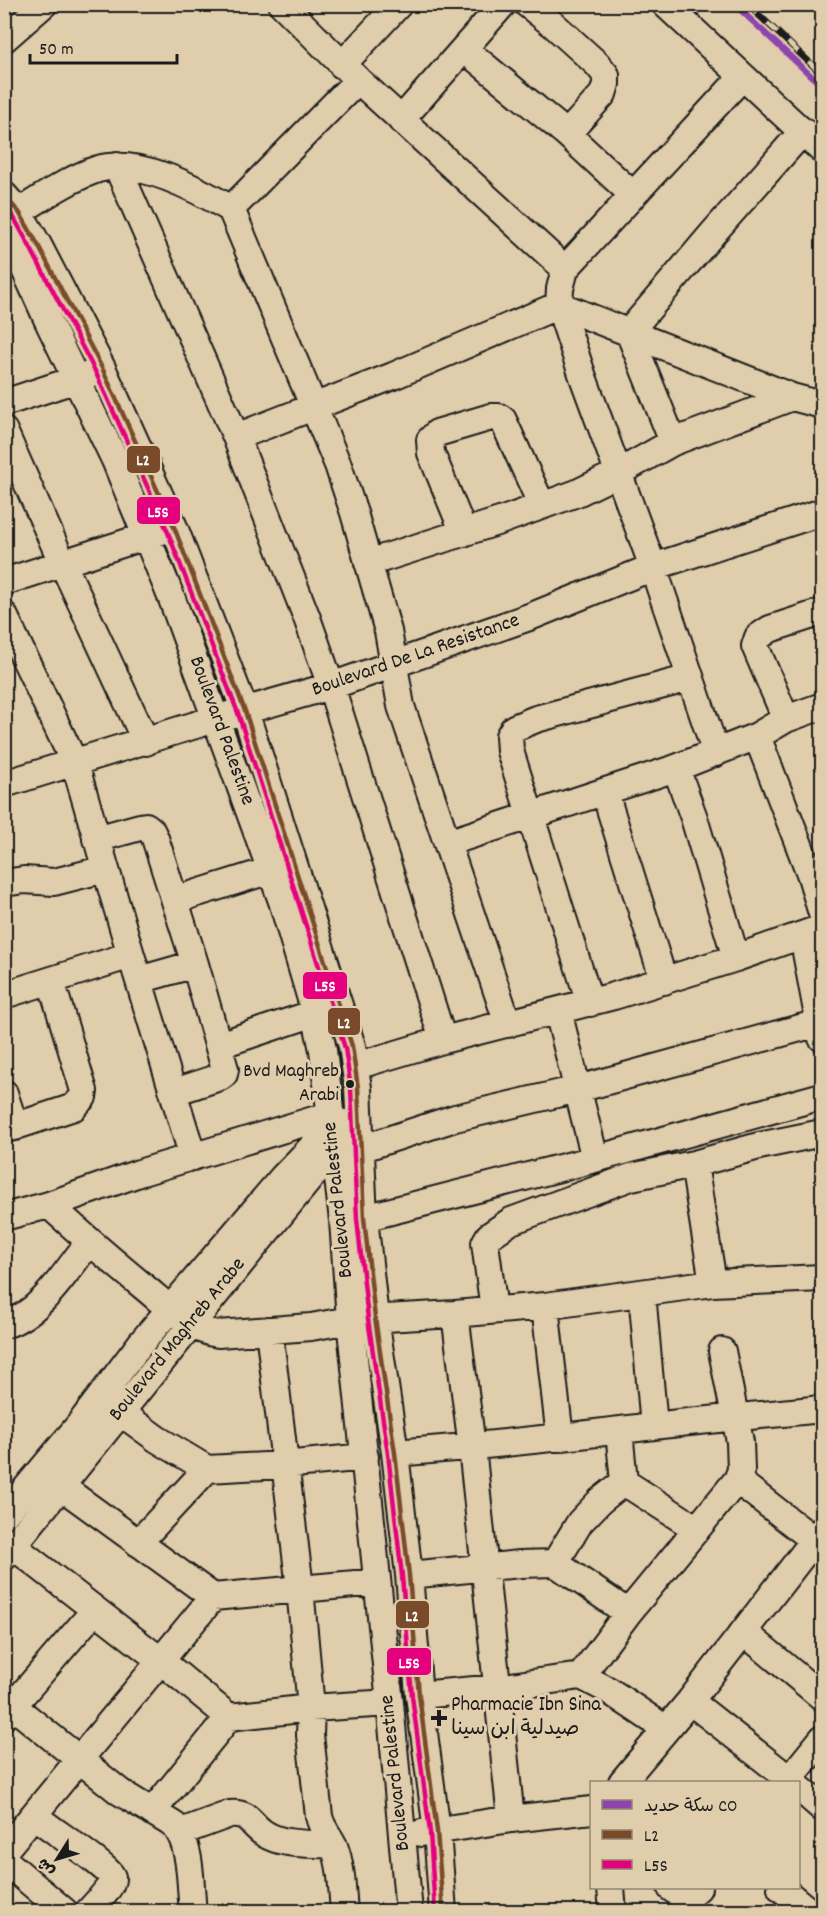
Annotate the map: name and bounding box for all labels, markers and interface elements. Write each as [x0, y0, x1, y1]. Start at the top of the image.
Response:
scale bar [30, 27, 177, 65]
text: 50 m [39, 38, 74, 63]
line badge: L2 [126, 445, 161, 474]
text: L2 [136, 450, 150, 473]
line badge: L5S [136, 496, 181, 525]
text: L5S [147, 502, 169, 525]
street label: Boulevard De La Resistance [308, 606, 524, 706]
street label: Boulevard Palestine [180, 652, 262, 810]
line badge: L5S [302, 971, 348, 1000]
text: L5S [314, 976, 336, 999]
line badge: L2 [327, 1007, 361, 1036]
text: L2 [337, 1013, 351, 1036]
place label: Bvd Maghreb Arabi [243, 1058, 339, 1110]
marker: Bvd Maghreb Arabi [344, 1078, 356, 1090]
street label: Boulevard Palestine [316, 1121, 362, 1279]
street label: Boulevard Maghreb Arabe [102, 1252, 254, 1428]
line badge: L2 [395, 1600, 430, 1629]
text: L2 [405, 1606, 419, 1629]
line badge: L5S [386, 1647, 432, 1676]
text: L5S [398, 1653, 420, 1676]
place label: Pharmacie Ibn Sina صيدلية ابن سينا [451, 1691, 602, 1745]
street label: Boulevard Palestine [373, 1694, 419, 1852]
marker: Pharmacie Ibn Sina صيدلية ابن سينا [432, 1711, 446, 1725]
legend [590, 1781, 800, 1889]
text: سكة حديد CO [644, 1795, 737, 1820]
text: L2 [644, 1825, 659, 1850]
north arrow [27, 1829, 87, 1889]
text: ش [33, 1853, 62, 1880]
text: L5S [644, 1855, 668, 1880]

